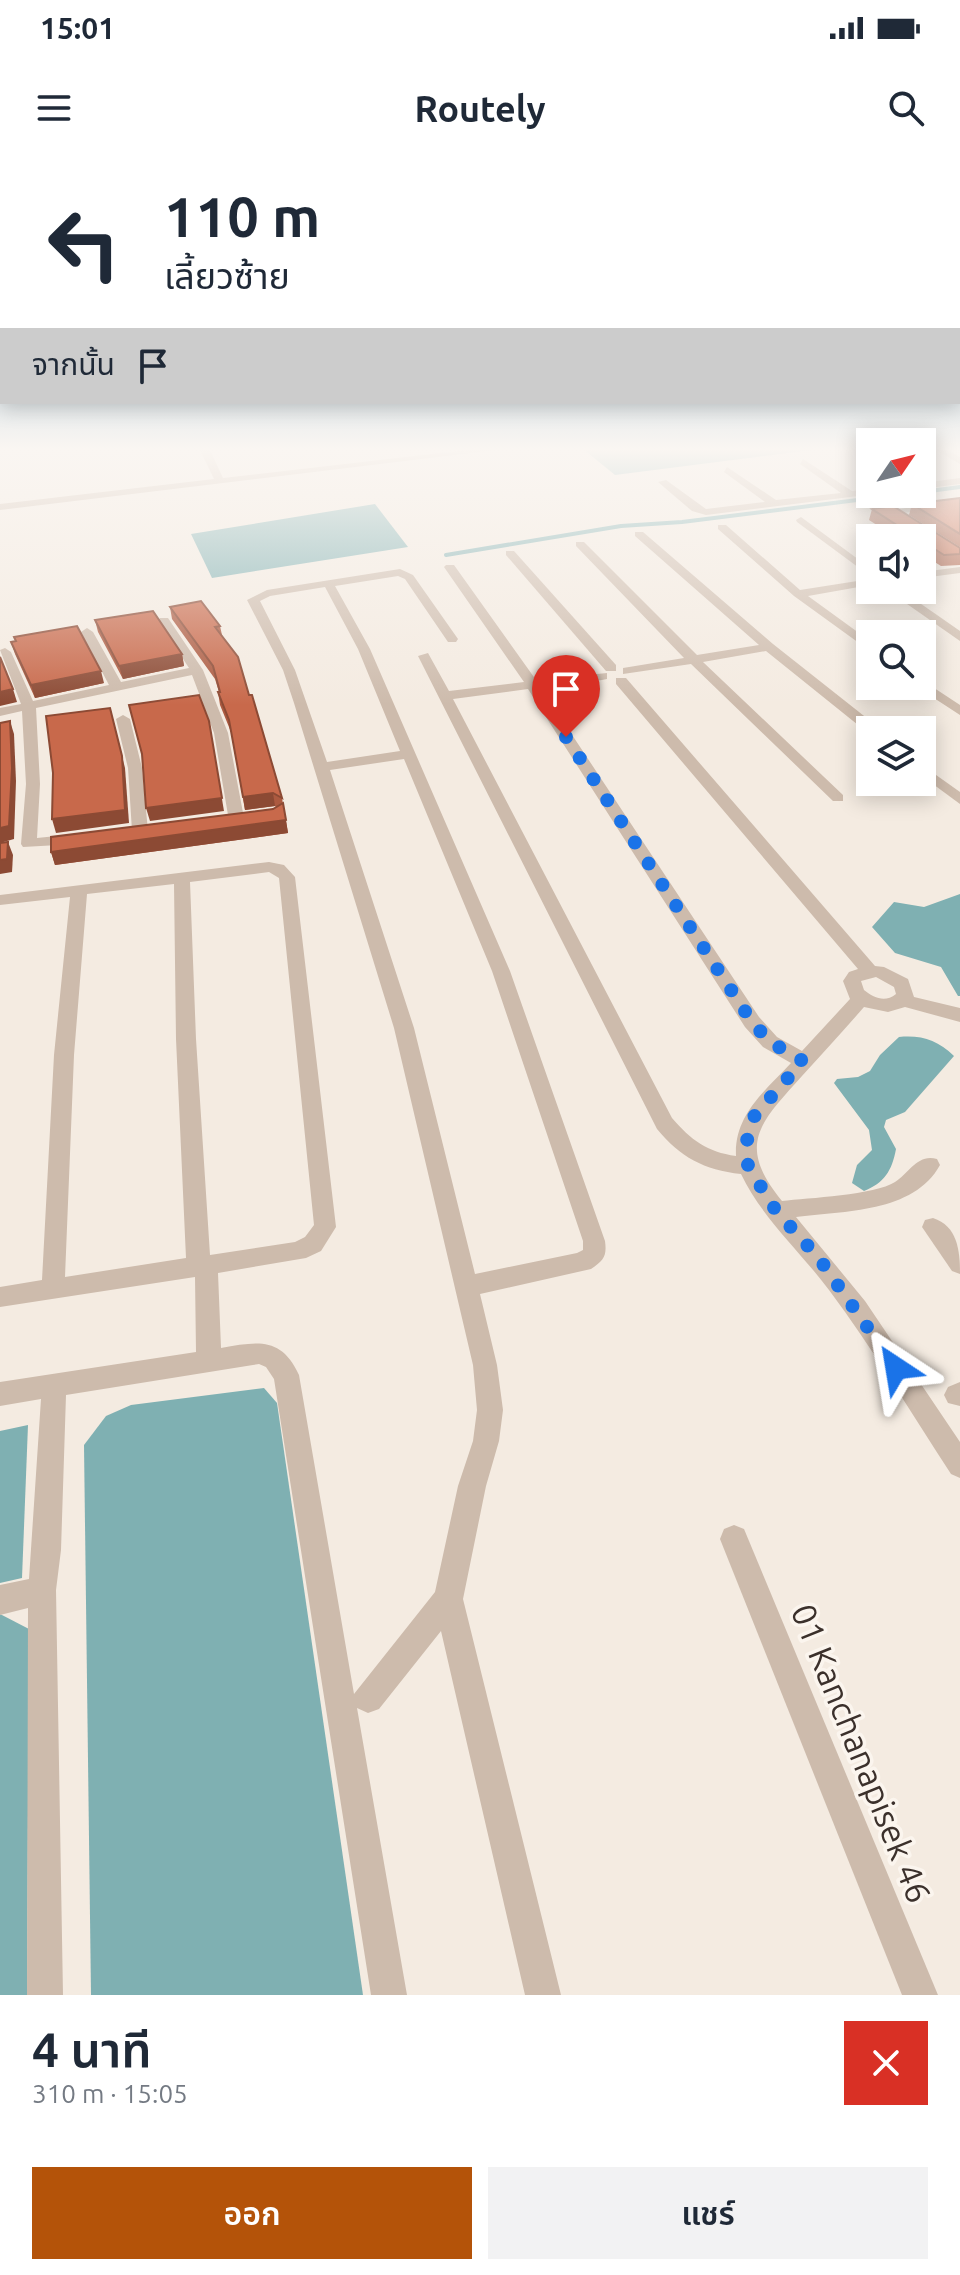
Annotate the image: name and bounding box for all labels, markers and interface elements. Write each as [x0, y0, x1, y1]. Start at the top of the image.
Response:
text: 15:01 [40, 11, 115, 45]
icon: menu [32, 86, 76, 130]
icon: search [884, 86, 928, 130]
text: Routely [414, 88, 546, 129]
text: 110 m [164, 185, 320, 248]
icon: left [32, 192, 136, 296]
text: เลี้ยวซ้าย [164, 255, 290, 296]
icon: arrive [131, 344, 175, 388]
text: จากนั้น [32, 347, 115, 381]
north arrow [856, 428, 936, 508]
map controls [856, 428, 936, 796]
button: sound [856, 524, 936, 604]
button: search [856, 620, 936, 700]
pin [532, 655, 600, 737]
icon: arrive [544, 667, 588, 711]
button: layers [856, 716, 936, 796]
position arrow [854, 1326, 938, 1410]
street label: 01 Kanchanapisek 46 [785, 1598, 939, 1908]
button: close [844, 2021, 928, 2105]
text: 4 นาที [32, 2022, 152, 2076]
text: 310 m · 15:05 [32, 2079, 188, 2108]
button: ออก [32, 2167, 472, 2259]
button: แชร์ [488, 2167, 928, 2259]

